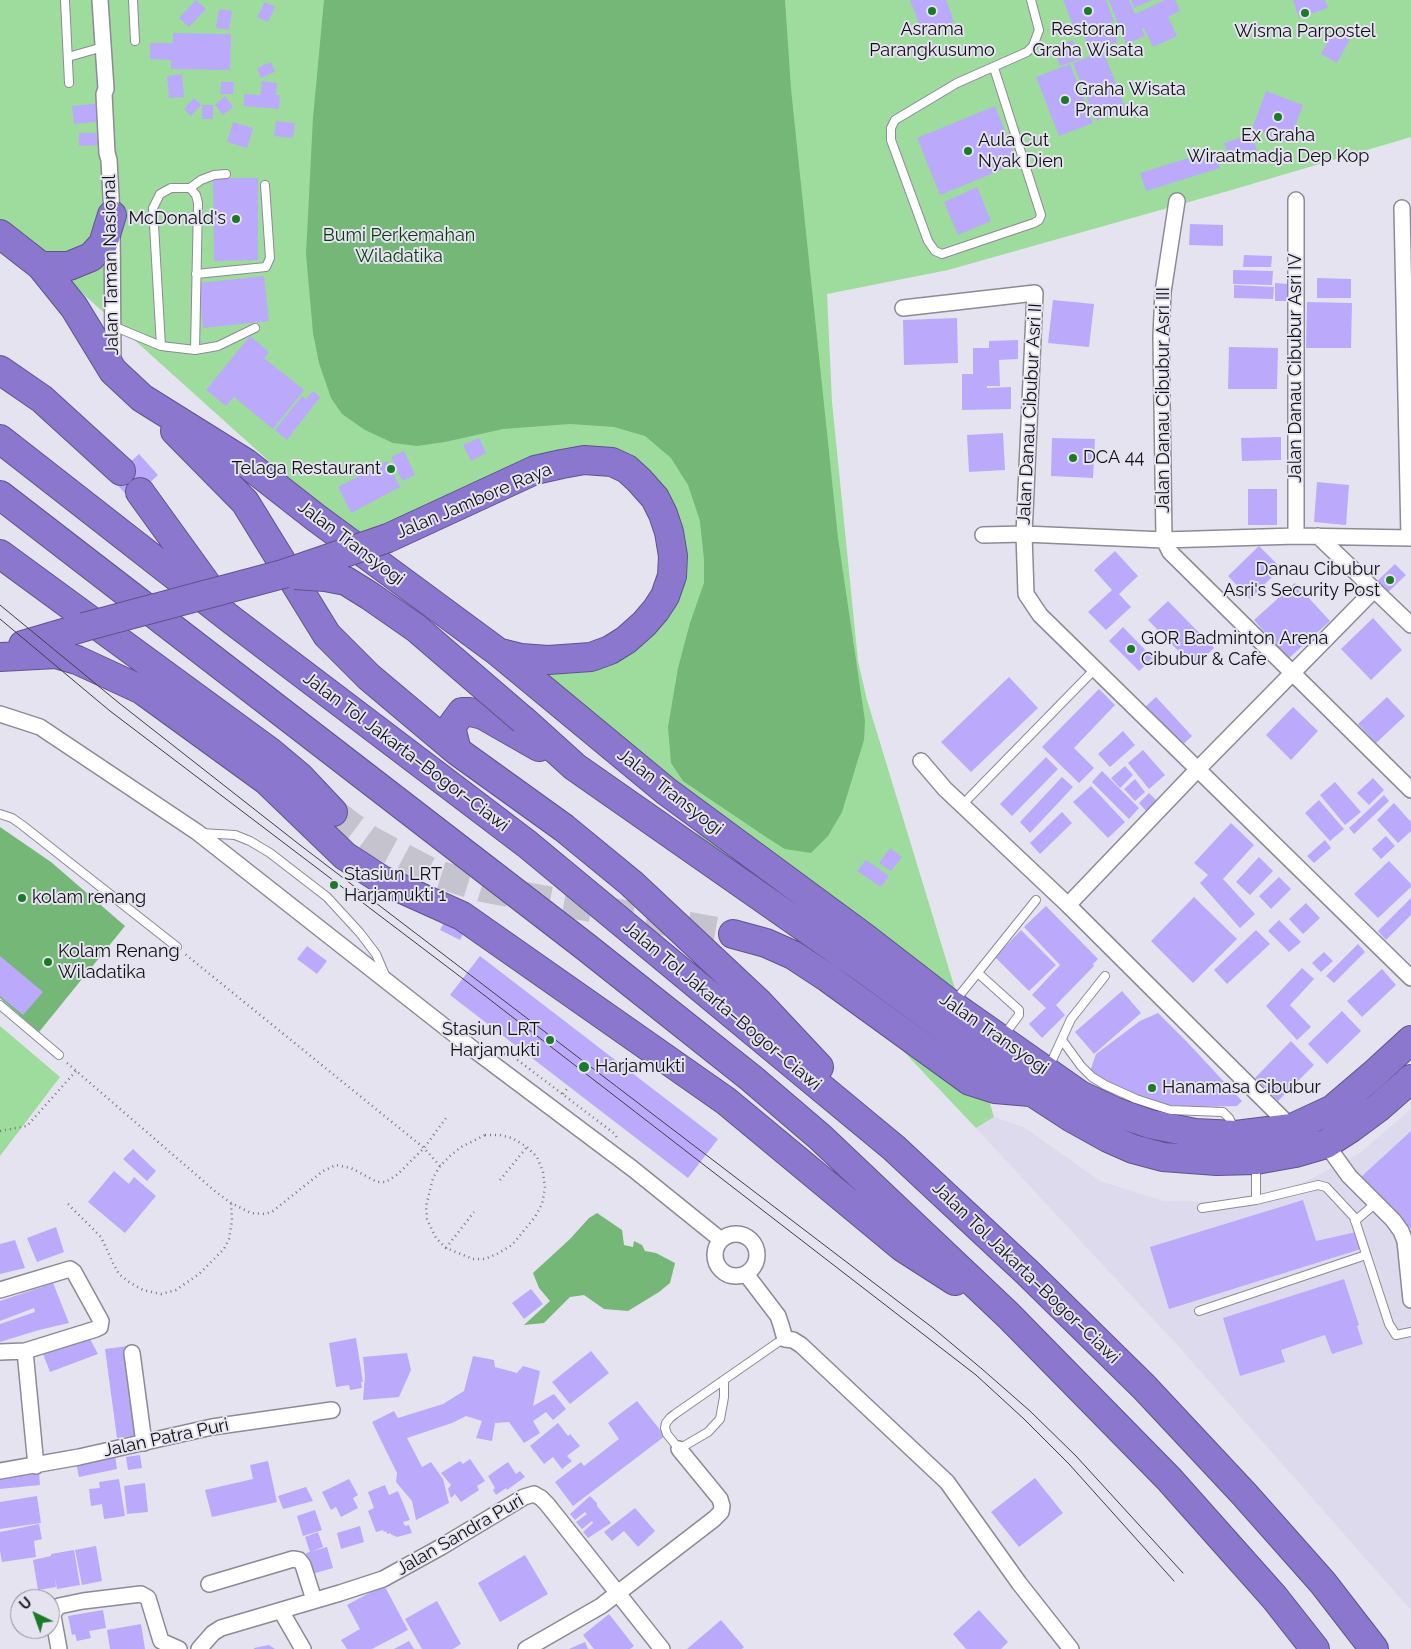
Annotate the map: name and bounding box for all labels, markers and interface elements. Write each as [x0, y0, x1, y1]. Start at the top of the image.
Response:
marker: Asrama Parangkusumo [926, 5, 938, 17]
marker: Restoran Graha Wisata [1082, 5, 1094, 17]
marker: Wisma Parpostel [1299, 7, 1311, 19]
place label: Asrama Parangkusumo [869, 19, 995, 62]
place label: Restoran Graha Wisata [1033, 19, 1143, 62]
place label: Wisma Parpostel [1234, 21, 1376, 43]
place label: Graha Wisata Pramuka [1075, 79, 1186, 122]
marker: Graha Wisata Pramuka [1059, 94, 1071, 106]
marker: Ex Graha Wiraatmadja Dep Kop [1272, 111, 1284, 123]
place label: Ex Graha Wiraatmadja Dep Kop [1187, 125, 1369, 168]
place label: Aula Cut Nyak Dien [978, 130, 1063, 172]
marker: Aula Cut Nyak Dien [962, 145, 974, 157]
street label: Jalan Taman Nasional [99, 175, 123, 355]
place label: McDonald's [128, 208, 226, 230]
marker: McDonald's [230, 213, 242, 225]
park label: Bumi Perkemahan Wiladatika [323, 225, 475, 268]
street label: Jalan Danau Cibubur Asri IV [1285, 253, 1307, 483]
street label: Jalan Danau Cibubur Asri III [1153, 287, 1175, 513]
street label: Jalan Danau Cibubur Asri II [1013, 303, 1047, 525]
place label: DCA 44 [1083, 447, 1144, 469]
marker: DCA 44 [1067, 452, 1079, 464]
place label: Telaga Restaurant [231, 458, 381, 480]
street label: Jalan Jambore Raya [393, 459, 555, 543]
marker: Telaga Restaurant [385, 463, 397, 475]
street label: Jalan Transyogi [293, 496, 409, 590]
place label: Danau Cibubur Asri's Security Post [1223, 559, 1380, 602]
marker: Danau Cibubur Asri's Security Post [1384, 574, 1396, 586]
place label: GOR Badminton Arena Cibubur & Cafe [1141, 628, 1328, 670]
marker: GOR Badminton Arena Cibubur & Cafe [1125, 643, 1137, 655]
street label: Jalan Tol Jakarta–Bogor–Ciawi [299, 668, 513, 836]
street label: Jalan Transyogi [613, 744, 727, 840]
place label: Stasiun LRT Harjamukti 1 [344, 864, 446, 906]
marker: Stasiun LRT Harjamukti 1 [328, 879, 340, 891]
place label: kolam renang [32, 887, 146, 909]
marker: kolam renang [16, 892, 28, 904]
street label: Jalan Tol Jakarta–Bogor–Ciawi [618, 917, 826, 1095]
place label: Kolam Renang Wiladatika [58, 941, 180, 984]
marker: Kolam Renang Wiladatika [42, 956, 54, 968]
street label: Jalan Transyogi [935, 989, 1053, 1079]
place label: Stasiun LRT Harjamukti [442, 1019, 540, 1062]
marker: Stasiun LRT Harjamukti [544, 1034, 556, 1046]
place label: Harjamukti [595, 1056, 685, 1078]
marker: Harjamukti [577, 1060, 591, 1074]
place label: Hanamasa Cibubur [1162, 1077, 1321, 1099]
marker: Hanamasa Cibubur [1146, 1082, 1158, 1094]
street label: Jalan Tol Jakarta–Bogor–Ciawi [928, 1178, 1124, 1368]
street label: Jalan Patra Puri [101, 1414, 231, 1462]
street label: Jalan Sandra Puri [393, 1490, 527, 1580]
north arrow [10, 1589, 60, 1639]
text: U [16, 1594, 35, 1613]

